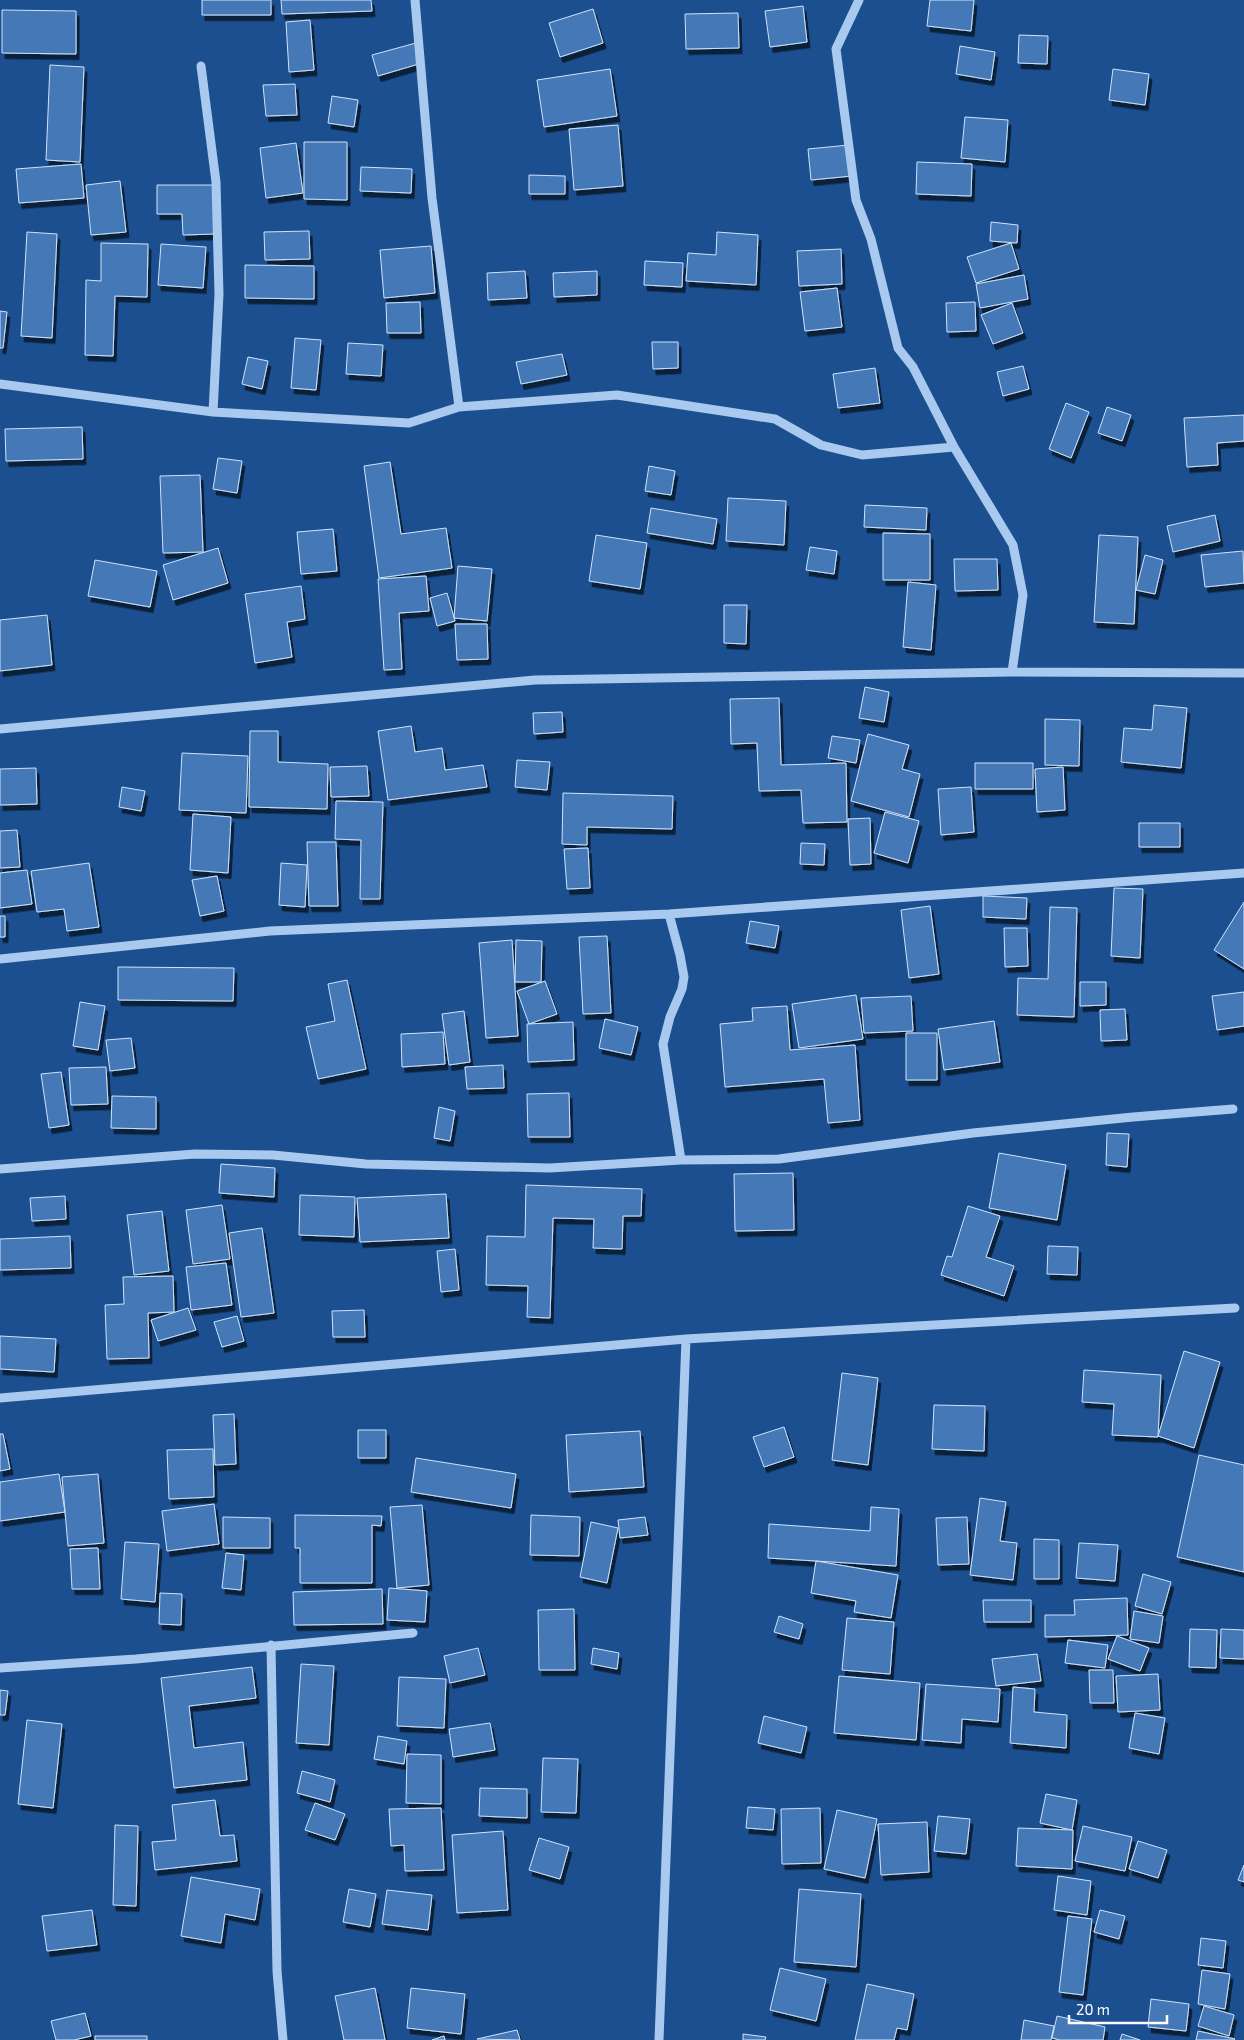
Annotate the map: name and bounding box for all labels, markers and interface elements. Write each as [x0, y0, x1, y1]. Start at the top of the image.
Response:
scale bar [1069, 1992, 1166, 2024]
text: 20 m [1076, 2000, 1110, 2018]

